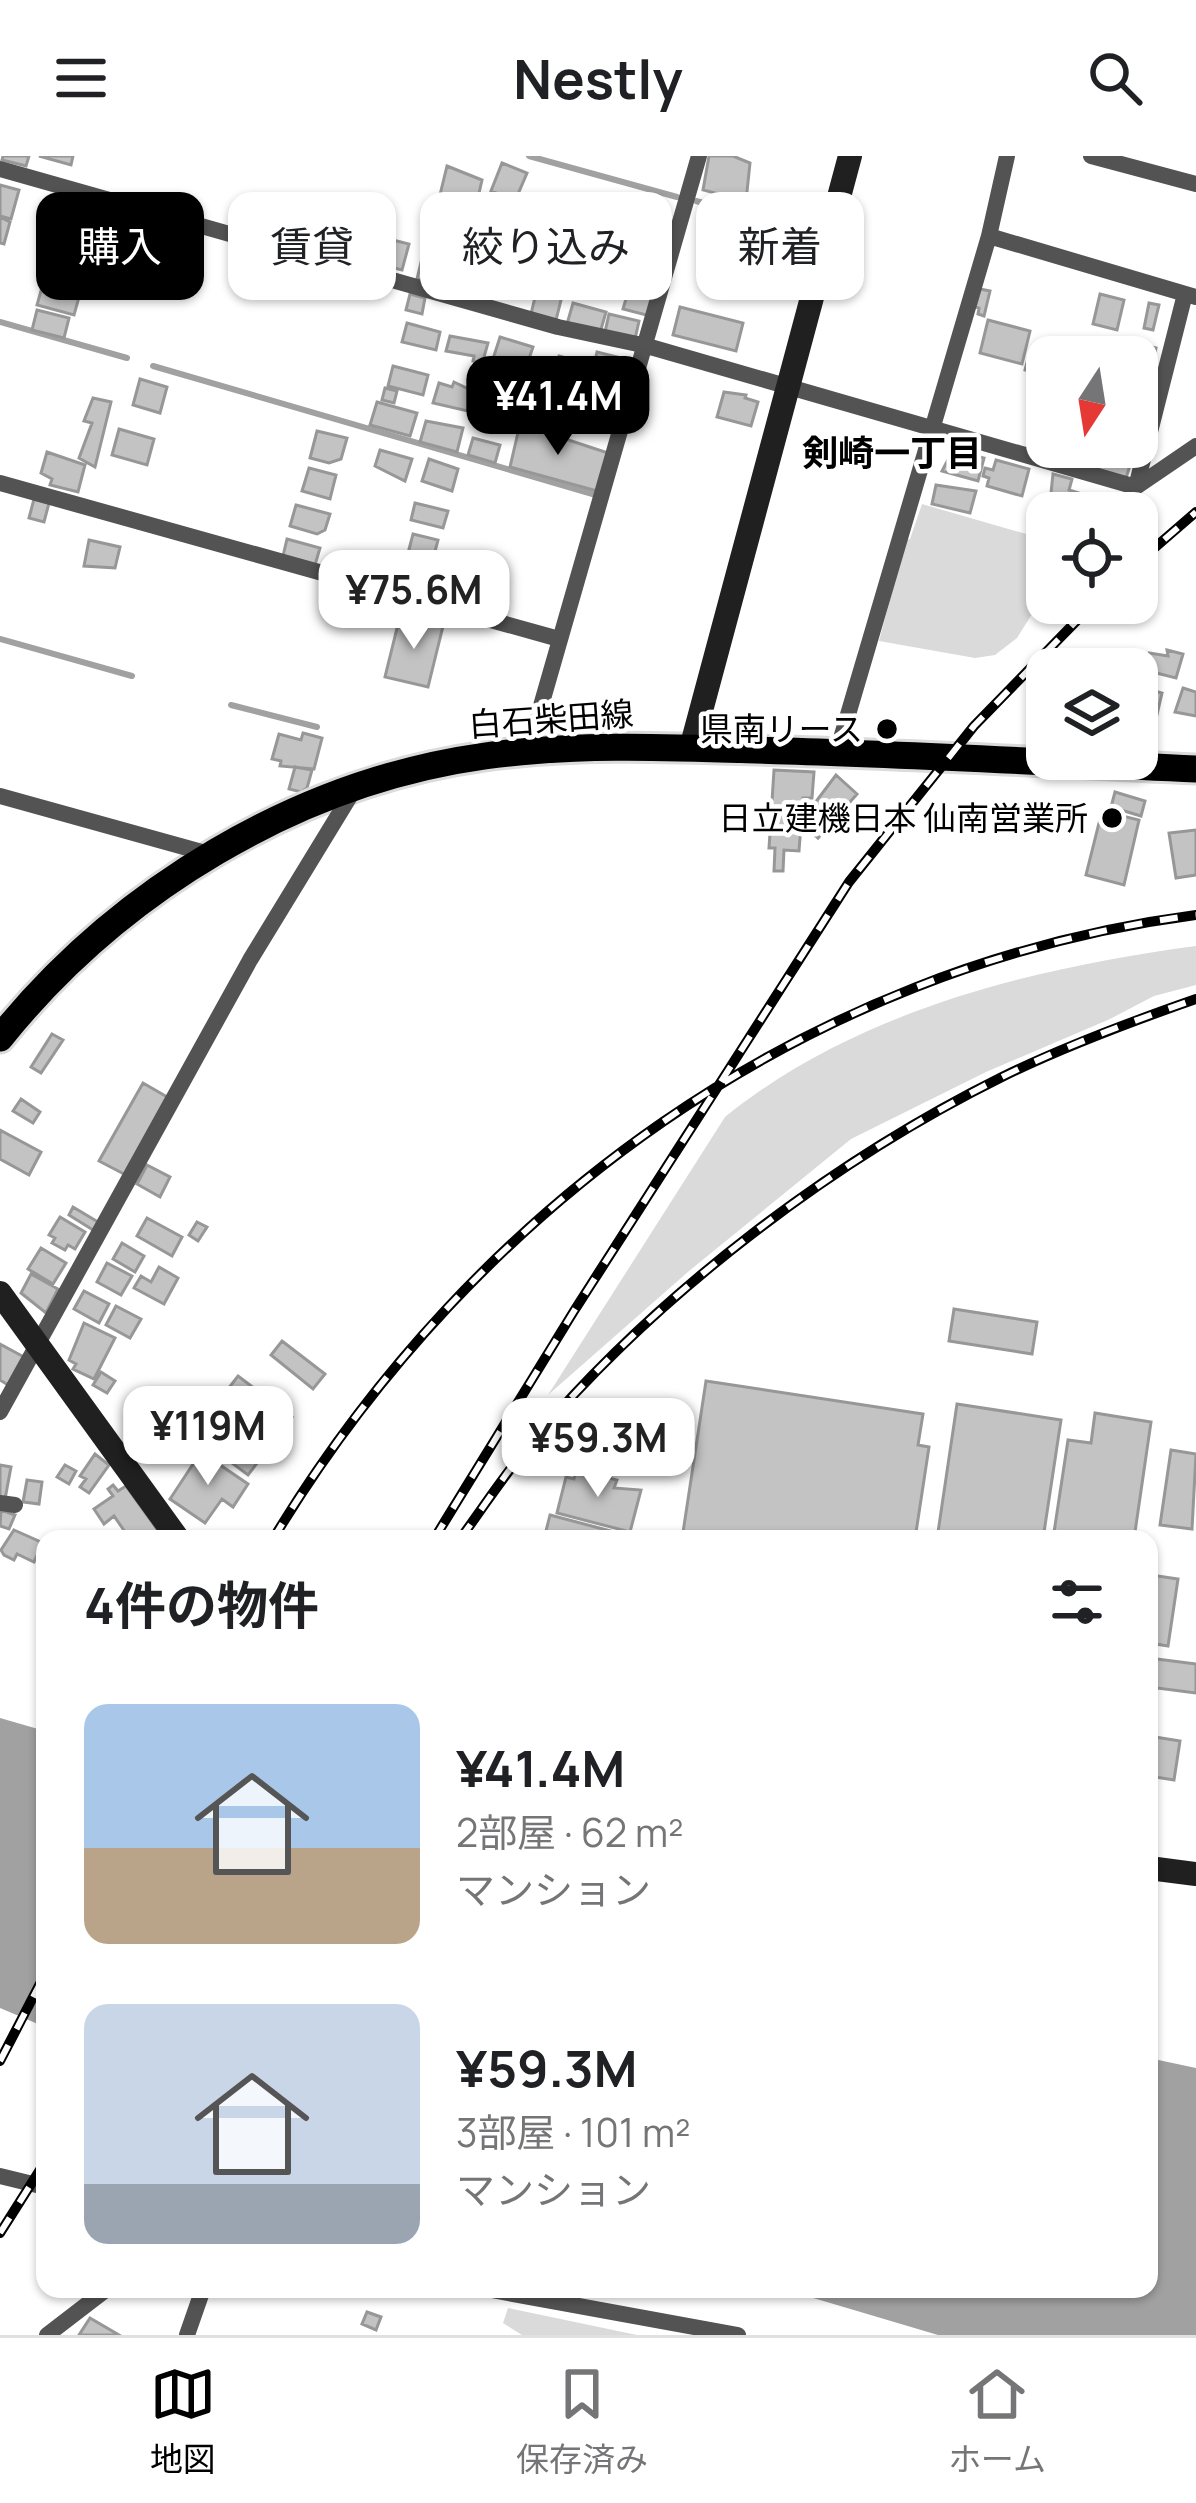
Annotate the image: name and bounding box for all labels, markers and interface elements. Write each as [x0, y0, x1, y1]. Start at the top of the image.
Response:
text: Nestly [513, 41, 683, 115]
icon: menu [48, 45, 114, 111]
icon: search [1082, 45, 1148, 111]
chip: 購入 [36, 192, 204, 300]
chip: 賃貸 [228, 192, 396, 300]
chip: 絞り込み [420, 192, 672, 300]
chip: 新着 [696, 192, 864, 300]
north arrow [1026, 336, 1158, 468]
map controls [1026, 336, 1158, 780]
pin: ¥41.4M [460, 356, 656, 458]
text: ¥41.4M [493, 368, 623, 422]
district label: 剣崎一丁目 [802, 428, 982, 477]
button: locate [1026, 492, 1158, 624]
pin: ¥75.6M [316, 550, 512, 652]
text: ¥75.6M [346, 562, 482, 616]
button: layers [1026, 648, 1158, 780]
street label: 白石柴田線 [467, 690, 635, 747]
place label: 県南リース [700, 706, 863, 751]
marker: 県南リース [874, 716, 900, 742]
place label: 日立建機日本 仙南営業所 [718, 795, 1088, 840]
marker: 日立建機日本 仙南営業所 [1099, 805, 1125, 831]
pin: ¥119M [124, 1386, 292, 1488]
text: ¥119M [150, 1398, 266, 1452]
pin: ¥59.3M [500, 1398, 696, 1500]
text: ¥59.3M [529, 1410, 667, 1464]
icon: filters [1044, 1569, 1110, 1635]
text: 4件の物件 [84, 1570, 319, 1639]
text: ¥41.4M [456, 1733, 625, 1802]
icon: home [180, 1752, 324, 1896]
text: 2部屋 · 62 m² [456, 1805, 684, 1859]
text: マンション [456, 1862, 651, 1916]
text: ¥59.3M [456, 2033, 637, 2102]
icon: home [180, 2052, 324, 2196]
text: 3部屋 · 101 m² [456, 2105, 691, 2159]
text: マンション [456, 2162, 651, 2216]
tab: 地図 [150, 2361, 216, 2481]
tab: 保存済み [516, 2361, 648, 2481]
tab: ホーム [948, 2361, 1046, 2481]

